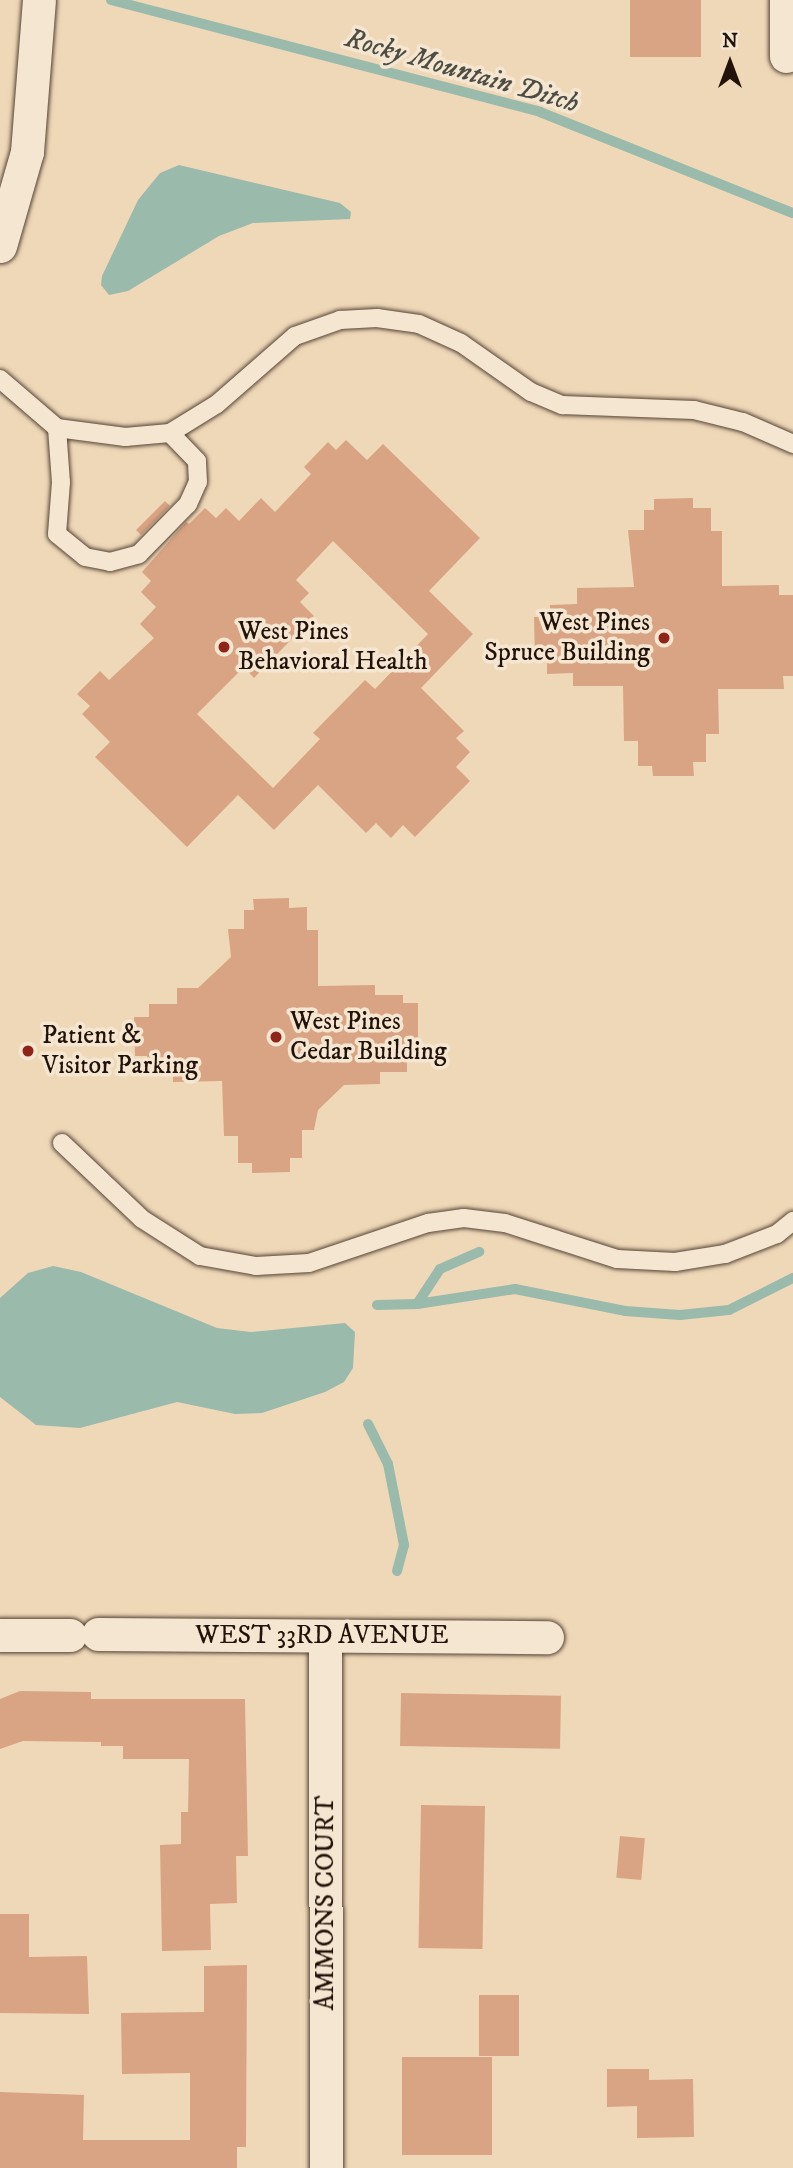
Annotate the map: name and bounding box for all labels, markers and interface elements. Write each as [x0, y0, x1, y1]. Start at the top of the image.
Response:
water label: Rocky Mountain Ditch [341, 22, 583, 120]
north arrow [695, 28, 765, 98]
text: N [722, 30, 738, 53]
place label: West Pines Spruce Building [484, 607, 650, 668]
place label: West Pines Behavioral Health [238, 616, 428, 678]
marker: West Pines Spruce Building [656, 630, 672, 646]
marker: West Pines Behavioral Health [216, 639, 232, 655]
place label: West Pines Cedar Building [290, 1006, 447, 1068]
place label: Patient & Visitor Parking [42, 1020, 198, 1082]
marker: West Pines Cedar Building [268, 1029, 284, 1045]
marker: Patient & Visitor Parking [20, 1043, 36, 1059]
street label: WEST 33RD AVENUE [195, 1620, 449, 1652]
street label: AMMONS COURT [310, 1796, 342, 2010]

